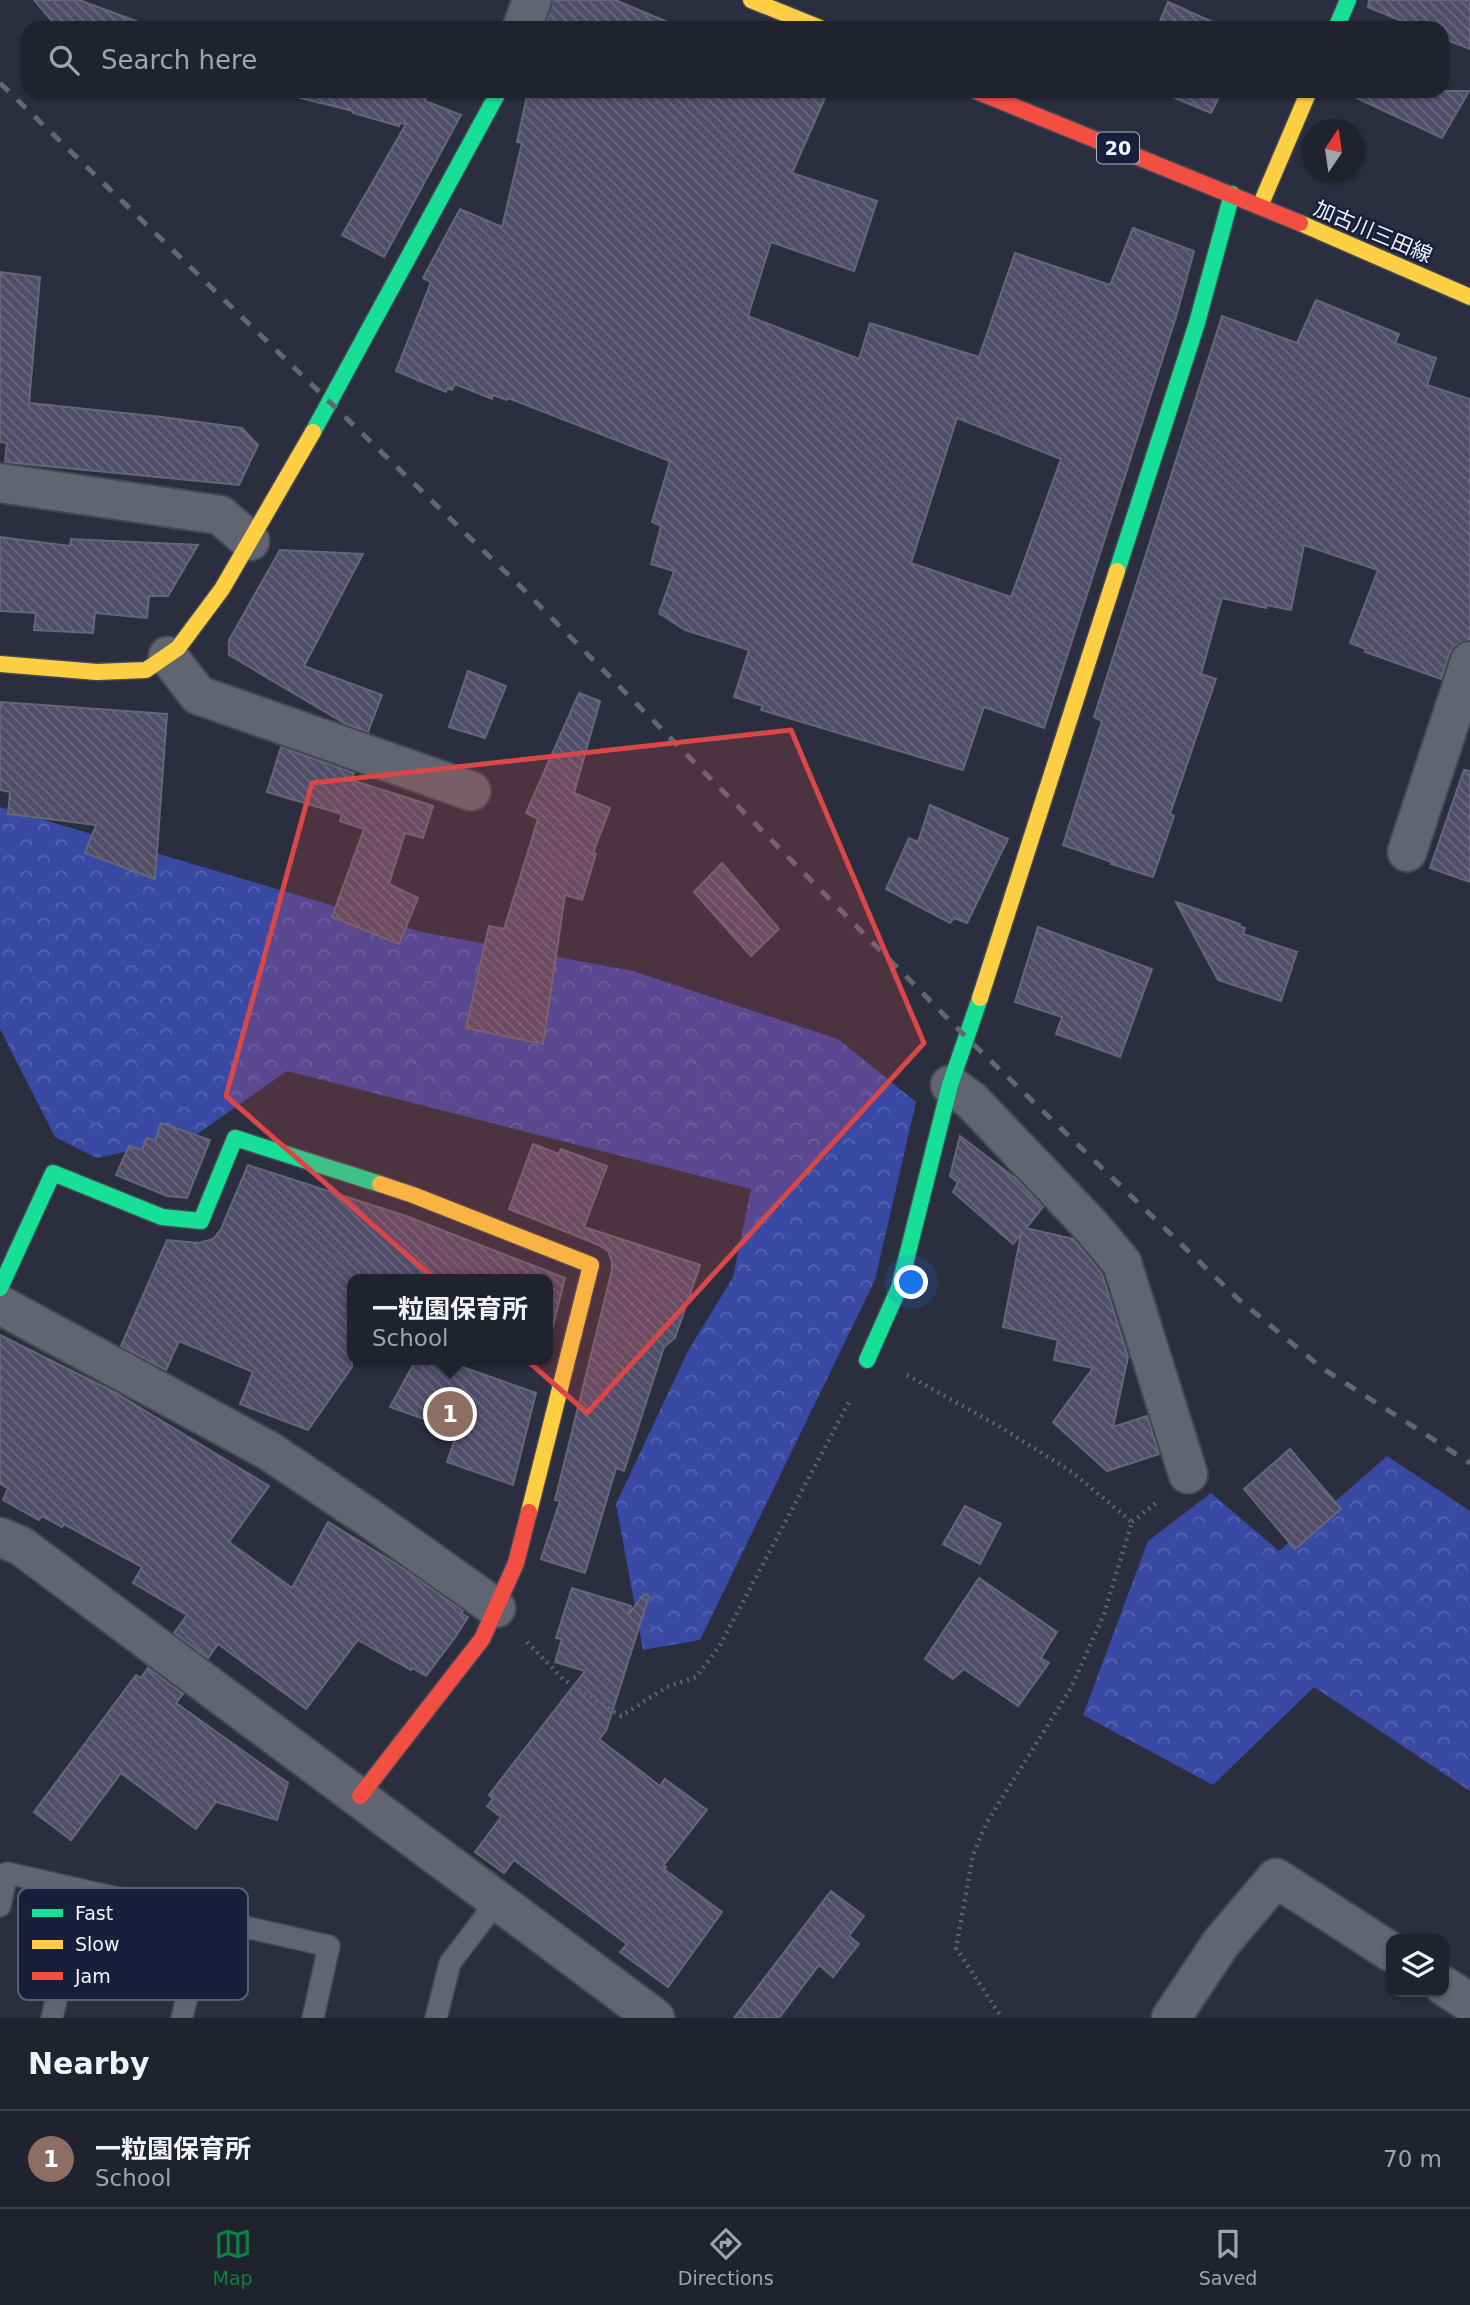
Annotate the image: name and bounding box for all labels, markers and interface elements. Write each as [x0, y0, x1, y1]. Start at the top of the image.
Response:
search box [21, 21, 1449, 98]
icon: search [45, 41, 83, 79]
text: Search here [101, 45, 257, 75]
north arrow [1302, 119, 1365, 182]
road number: 20 [1097, 132, 1139, 164]
street label: 加古川三田線 [1310, 196, 1436, 268]
your location [894, 1265, 928, 1299]
popup [347, 1274, 553, 1365]
text: 一粒園保育所 [372, 1294, 528, 1324]
text: School [372, 1325, 448, 1351]
pin: 1 [427, 1388, 473, 1440]
legend [18, 1888, 248, 2000]
text: Fast [75, 1902, 113, 1924]
text: Slow [75, 1933, 120, 1955]
map controls [1386, 1934, 1449, 1997]
button: layers [1386, 1934, 1449, 1997]
text: Jam [74, 1965, 111, 1987]
text: Nearby [28, 2046, 150, 2081]
text: 一粒園保育所 [95, 2134, 251, 2164]
text: 1 [43, 2146, 59, 2172]
text: 70 m [1383, 2146, 1442, 2172]
text: School [95, 2165, 171, 2191]
tab: Map [213, 2225, 253, 2289]
tab: Directions [678, 2225, 774, 2289]
tab: Saved [1199, 2225, 1257, 2289]

